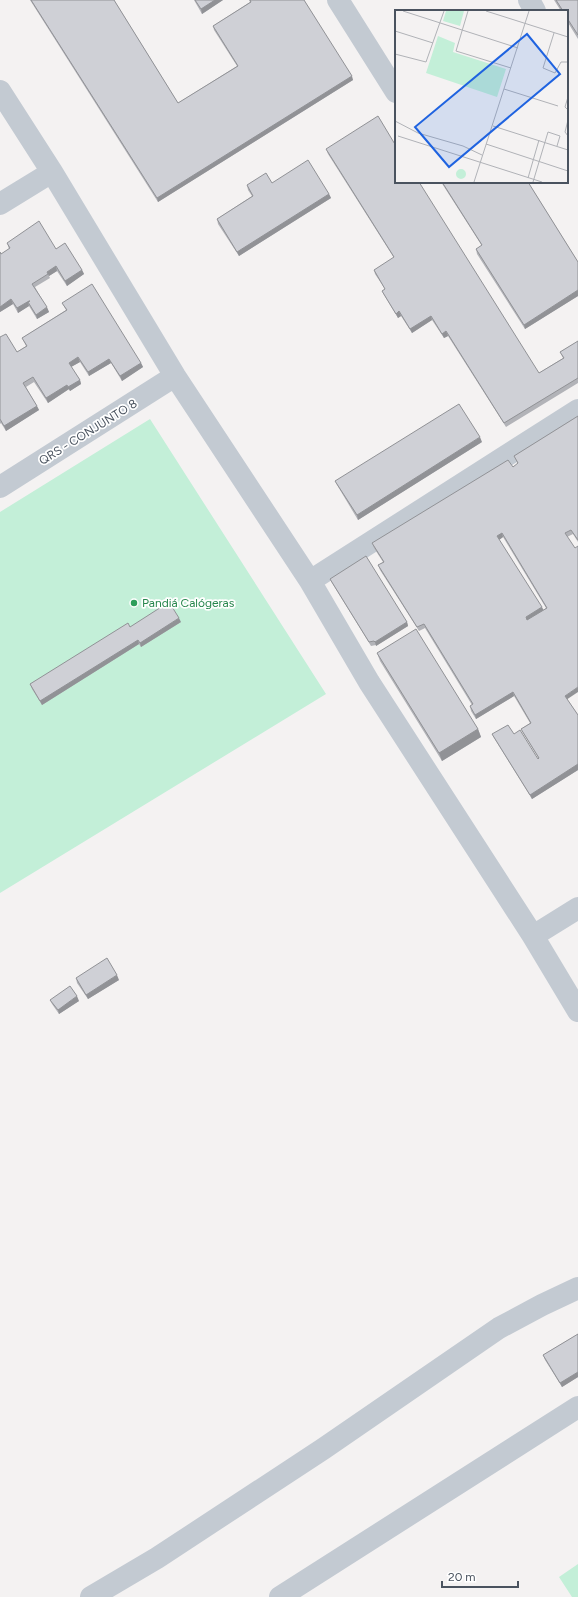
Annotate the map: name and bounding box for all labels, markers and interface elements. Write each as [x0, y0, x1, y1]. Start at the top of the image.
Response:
inset map [395, 10, 568, 183]
street label: QRS - CONJUNTO 8 [37, 396, 139, 468]
place label: Pandiá Calógeras [142, 596, 235, 610]
marker: Pandiá Calógeras [129, 598, 139, 608]
scale bar [442, 1563, 518, 1589]
text: 20 m [448, 1570, 476, 1584]

